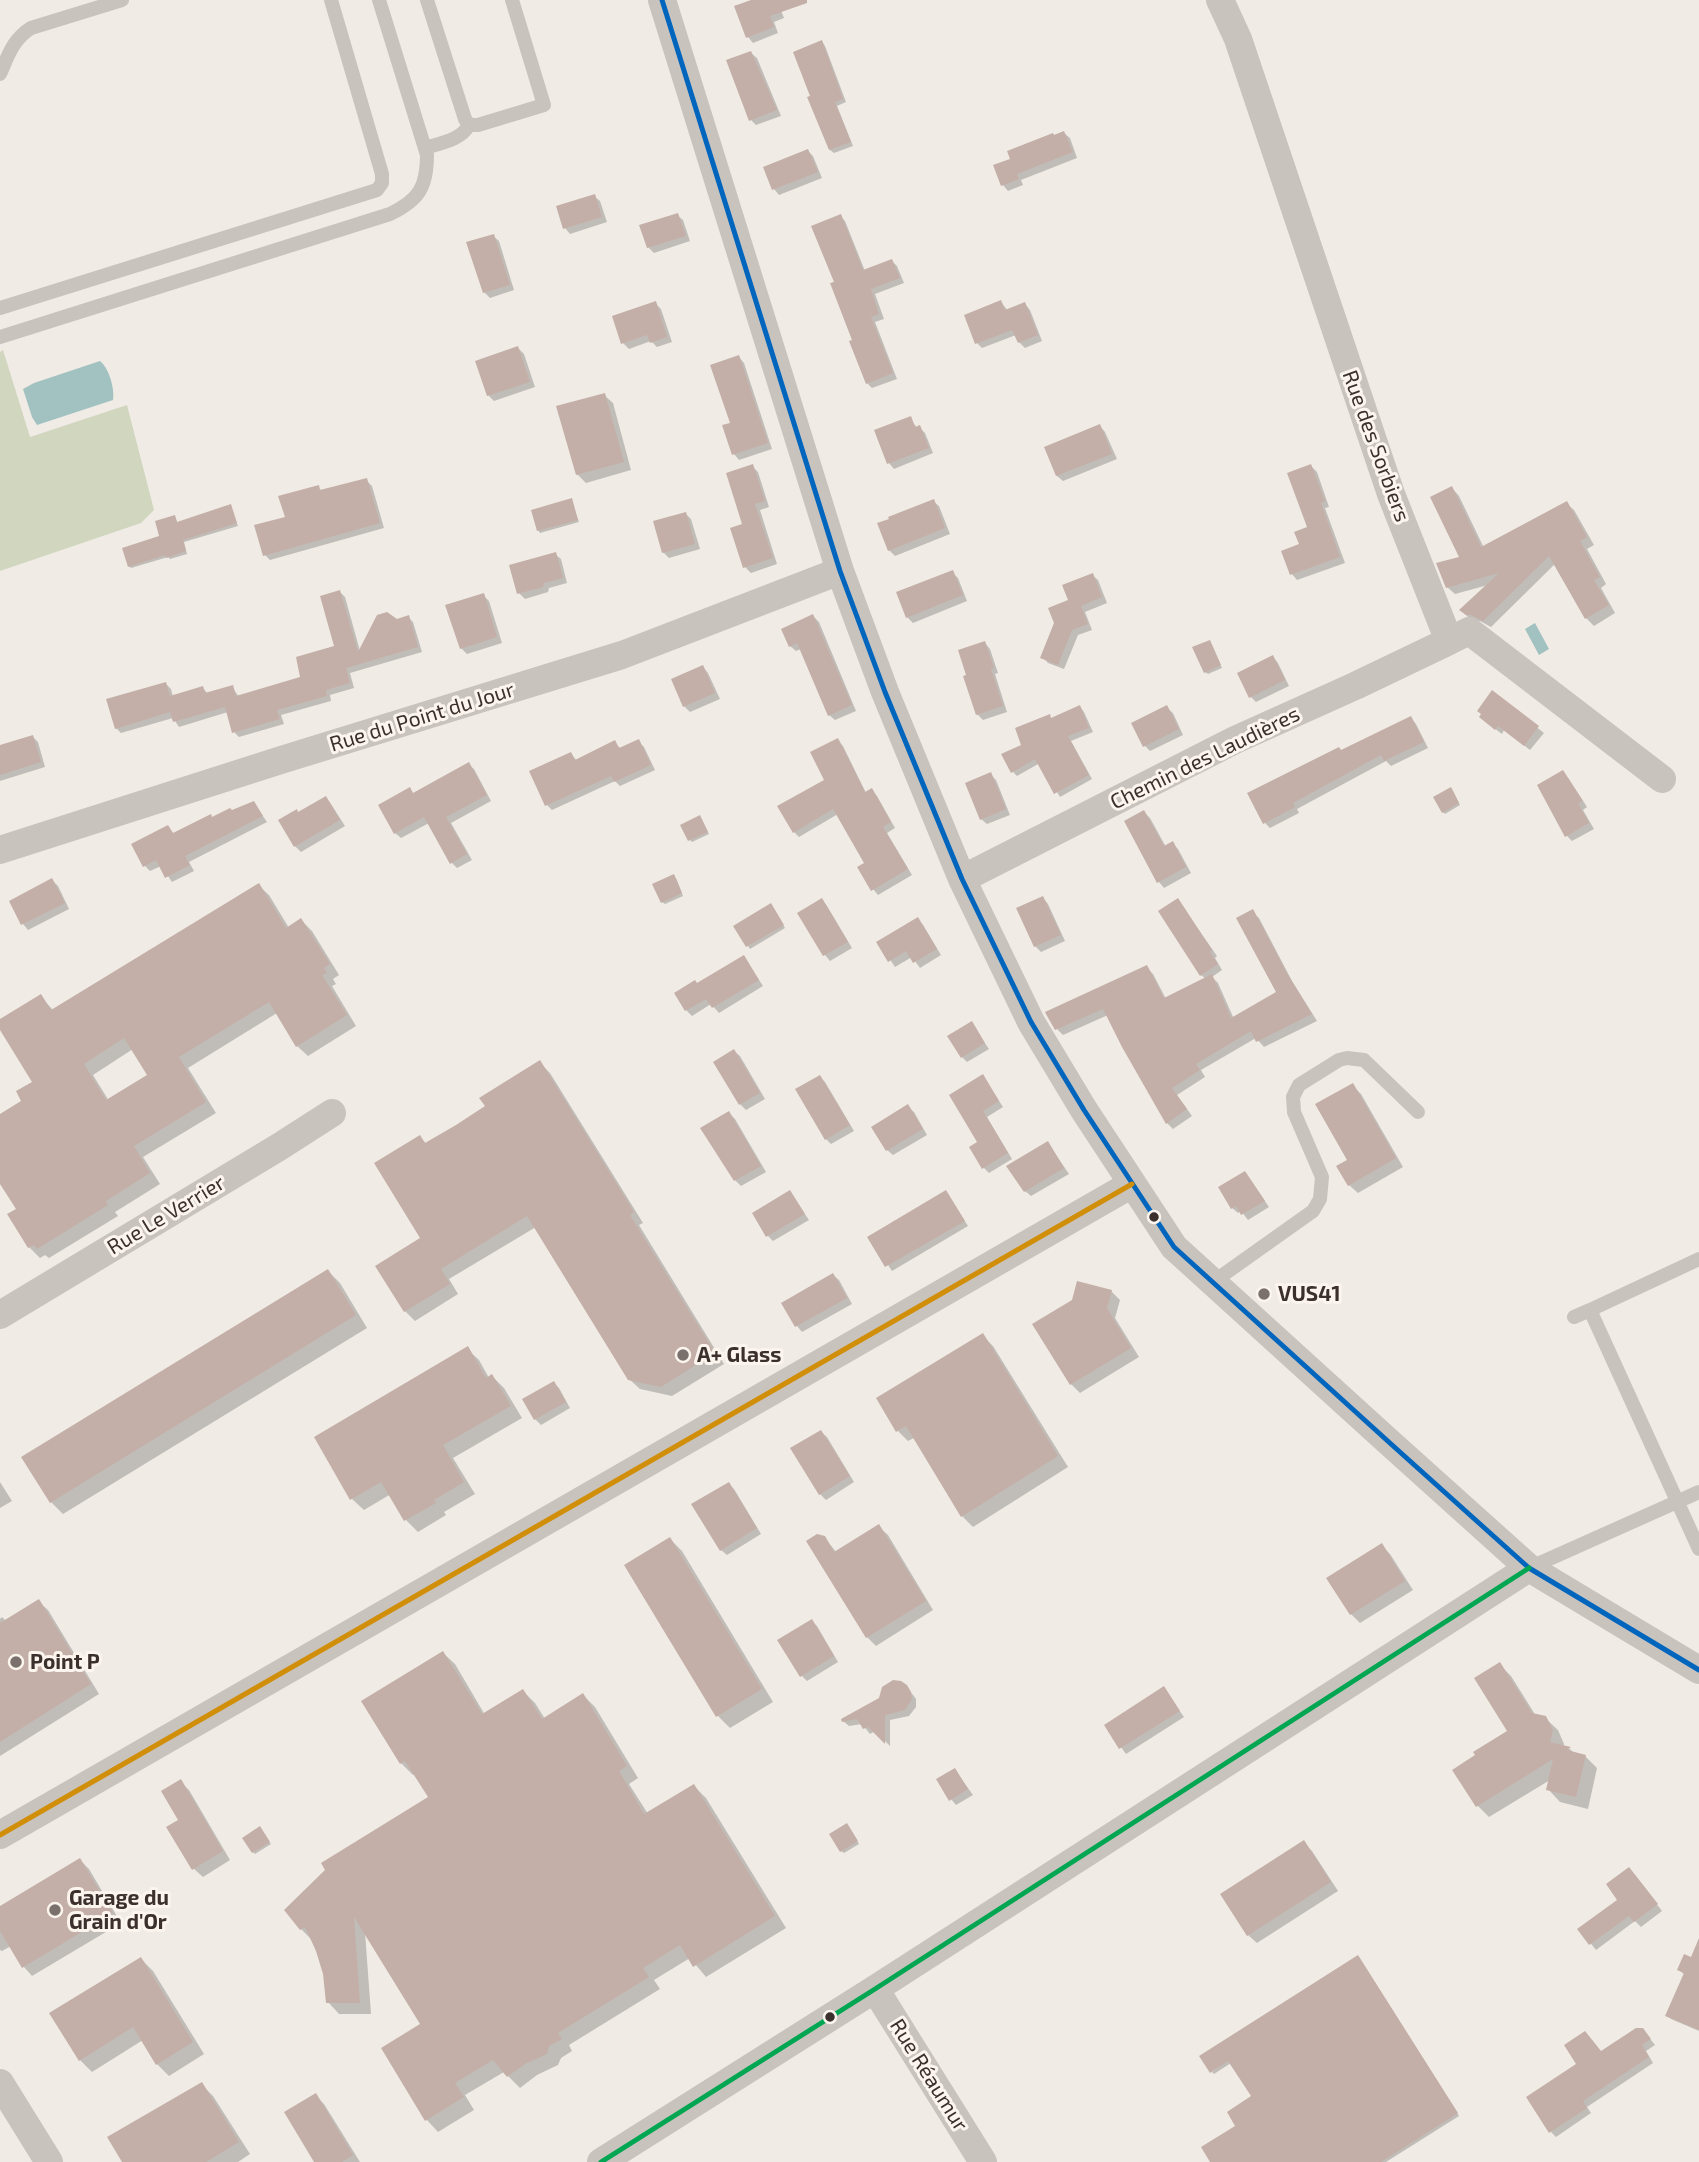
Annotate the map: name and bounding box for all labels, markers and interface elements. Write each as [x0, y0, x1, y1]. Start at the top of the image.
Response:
street label: Rue des Sorbiers [1337, 367, 1415, 525]
street label: Rue du Point du Jour [326, 677, 518, 757]
street label: Chemin des Laudières [1106, 701, 1304, 815]
street label: Rue Le Verrier [103, 1170, 229, 1260]
unlabelled marker [1147, 1210, 1161, 1224]
place label: VUS41 [1278, 1281, 1341, 1307]
marker: VUS41 [1256, 1286, 1272, 1302]
place label: A+ Glass [697, 1342, 781, 1368]
marker: A+ Glass [675, 1347, 691, 1363]
place label: Point P [30, 1649, 100, 1675]
marker: Point P [8, 1654, 24, 1670]
place label: Garage du Grain d'Or [69, 1885, 169, 1935]
marker: Garage du Grain d'Or [47, 1902, 63, 1918]
unlabelled marker [823, 2010, 837, 2024]
street label: Rue Réaumur [885, 2014, 973, 2136]

